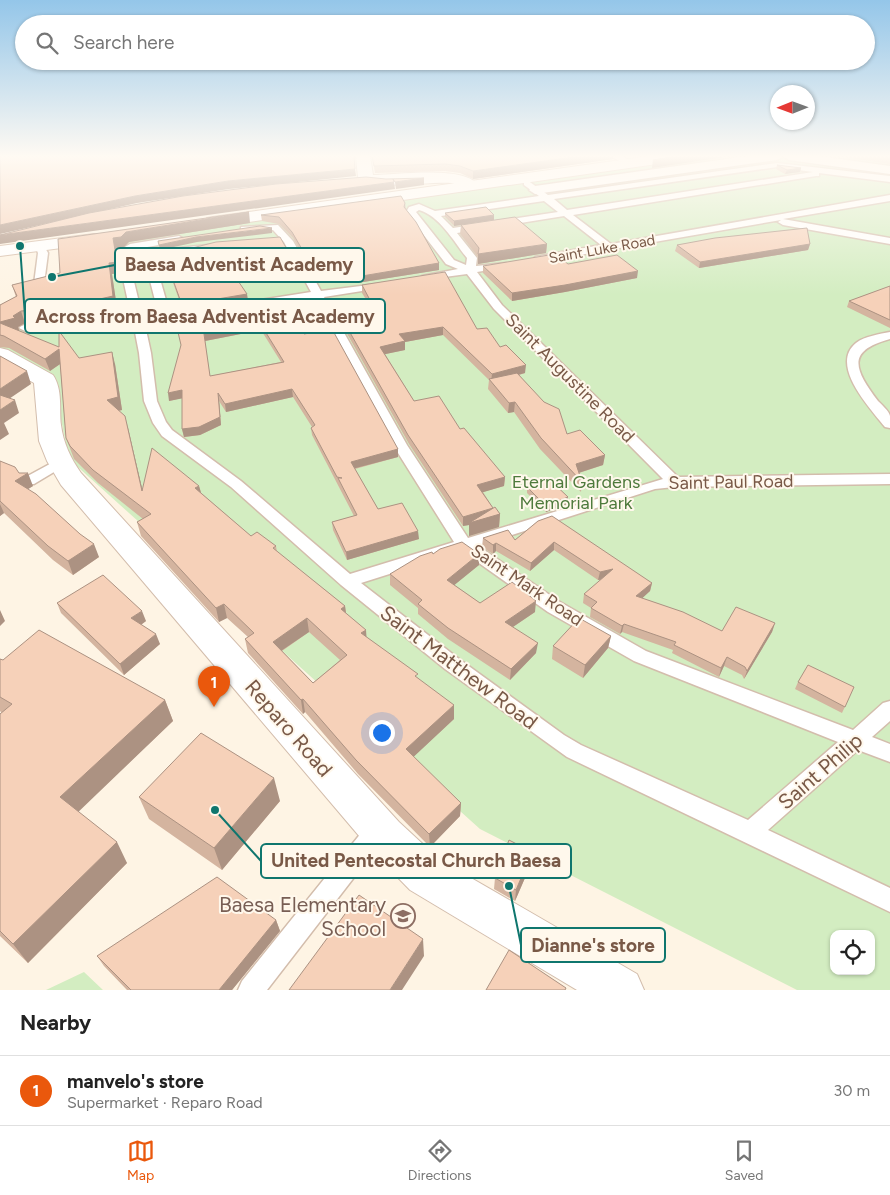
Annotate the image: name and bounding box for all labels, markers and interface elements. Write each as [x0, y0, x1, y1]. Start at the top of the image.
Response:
search box [15, 15, 875, 70]
icon: search [33, 29, 61, 57]
text: Search here [73, 31, 175, 54]
north arrow [770, 85, 815, 130]
street label: Saint Luke Road [547, 231, 657, 267]
callout: Baesa Adventist Academy [115, 248, 364, 282]
text: Baesa Adventist Academy [125, 253, 353, 276]
callout: Across from Baesa Adventist Academy [25, 299, 385, 333]
text: Across from Baesa Adventist Academy [35, 305, 375, 328]
street label: Saint Augustine Road [501, 309, 639, 447]
street label: Saint Paul Road [668, 470, 794, 494]
park label: Eternal Gardens Memorial Park [512, 471, 640, 514]
street label: Saint Mark Road [467, 539, 587, 631]
street label: Saint Matthew Road [375, 600, 543, 734]
pin: 1 [198, 666, 230, 707]
street label: Reparo Road [240, 674, 338, 782]
your location [369, 720, 395, 746]
street label: Saint Philip [773, 727, 867, 815]
callout: United Pentecostal Church Baesa [261, 844, 571, 878]
text: United Pentecostal Church Baesa [271, 849, 561, 872]
place label: Baesa Elementary School [219, 892, 386, 941]
school or university icon: Baesa Elementary School [390, 903, 416, 929]
callout: Dianne's store [521, 928, 665, 962]
map controls [830, 930, 875, 975]
button: locate [830, 930, 875, 975]
text: Dianne's store [531, 934, 655, 957]
text: Nearby [20, 1010, 91, 1035]
text: manvelo's store [67, 1070, 204, 1093]
text: 1 [33, 1081, 39, 1100]
text: 30 m [833, 1081, 870, 1100]
text: Supermarket · Reparo Road [67, 1093, 263, 1112]
tab: Map [127, 1137, 155, 1184]
tab: Directions [408, 1137, 472, 1184]
tab: Saved [725, 1137, 763, 1184]

